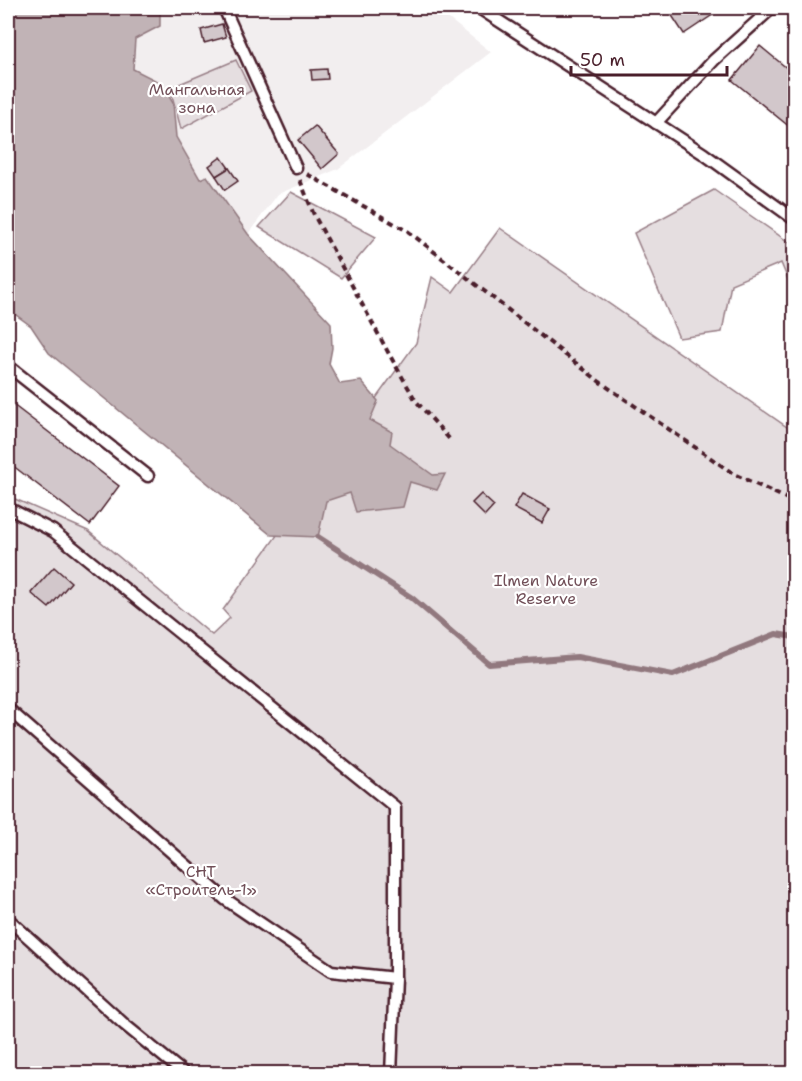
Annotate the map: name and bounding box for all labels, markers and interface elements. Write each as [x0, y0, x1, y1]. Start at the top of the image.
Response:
scale bar [571, 39, 727, 77]
text: 50 m [580, 48, 625, 72]
park label: Мангальная зона [149, 79, 245, 118]
park label: Ilmen Nature Reserve [494, 570, 598, 609]
park label: СНТ «Строитель-1» [145, 861, 257, 900]

